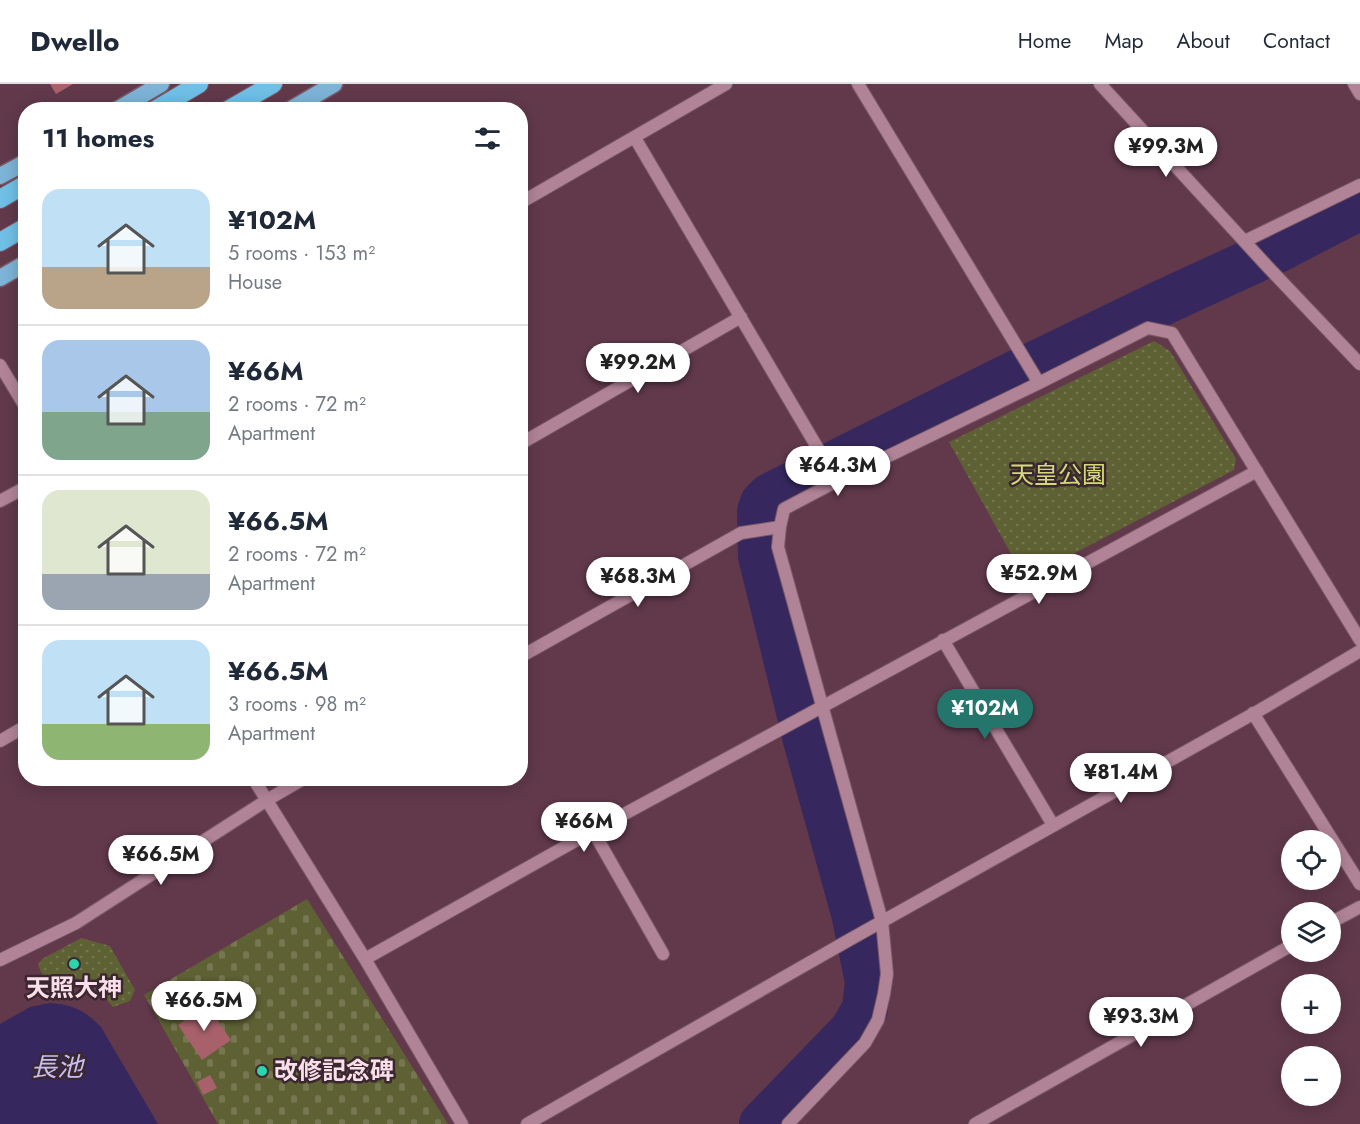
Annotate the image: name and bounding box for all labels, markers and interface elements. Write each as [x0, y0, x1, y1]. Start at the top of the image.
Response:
text: Dwello [30, 21, 120, 62]
text: Home [1018, 26, 1071, 56]
text: Map [1104, 26, 1144, 56]
text: About [1177, 26, 1230, 56]
text: Contact [1263, 26, 1330, 56]
text: 11 homes [42, 119, 154, 157]
icon: filters [471, 122, 504, 155]
pin: ¥99.3M [1117, 127, 1215, 178]
text: ¥99.3M [1128, 132, 1204, 161]
text: ¥102M [228, 201, 316, 239]
icon: home [90, 213, 162, 285]
text: 5 rooms · 153 m² [228, 239, 375, 268]
text: House [228, 268, 282, 297]
pin: ¥99.2M [589, 343, 687, 394]
text: ¥99.2M [600, 348, 676, 377]
text: ¥66M [228, 352, 303, 390]
icon: home [90, 364, 162, 436]
text: 2 rooms · 72 m² [228, 390, 366, 419]
text: Apartment [228, 419, 315, 448]
pin: ¥64.3M [789, 446, 887, 497]
text: ¥64.3M [799, 451, 877, 480]
park label: 天皇公園 [1010, 457, 1106, 492]
text: ¥66.5M [228, 502, 329, 540]
icon: home [90, 514, 162, 586]
text: 2 rooms · 72 m² [228, 540, 366, 569]
pin: ¥52.9M [990, 554, 1088, 605]
pin: ¥68.3M [589, 557, 687, 608]
text: ¥52.9M [1000, 559, 1078, 588]
text: ¥68.3M [600, 562, 676, 591]
text: Apartment [228, 569, 315, 598]
text: ¥66.5M [228, 652, 329, 690]
icon: home [90, 664, 162, 736]
pin: ¥102M [943, 689, 1027, 740]
text: 3 rooms · 98 m² [228, 690, 366, 719]
text: ¥102M [951, 694, 1019, 723]
text: Apartment [228, 719, 315, 748]
pin: ¥81.4M [1072, 753, 1170, 804]
text: ¥81.4M [1084, 758, 1158, 787]
pin: ¥66M [548, 802, 620, 853]
text: ¥66M [555, 807, 613, 836]
map controls [1281, 830, 1341, 1106]
button: locate [1281, 830, 1341, 890]
pin: ¥66.5M [112, 835, 210, 886]
text: ¥66.5M [122, 840, 200, 869]
button: layers [1281, 902, 1341, 962]
marker: 天照大神 [67, 957, 81, 971]
place label: 天照大神 [26, 970, 122, 1005]
button: + [1281, 974, 1341, 1034]
pin: ¥66.5M [155, 981, 253, 1032]
text: ¥66.5M [165, 986, 243, 1015]
pin: ¥93.3M [1092, 997, 1190, 1048]
text: ¥93.3M [1103, 1002, 1179, 1031]
button: − [1281, 1046, 1341, 1106]
water label: 長池 [31, 1048, 86, 1086]
place label: 改修記念碑 [274, 1053, 394, 1088]
marker: 改修記念碑 [255, 1064, 269, 1078]

